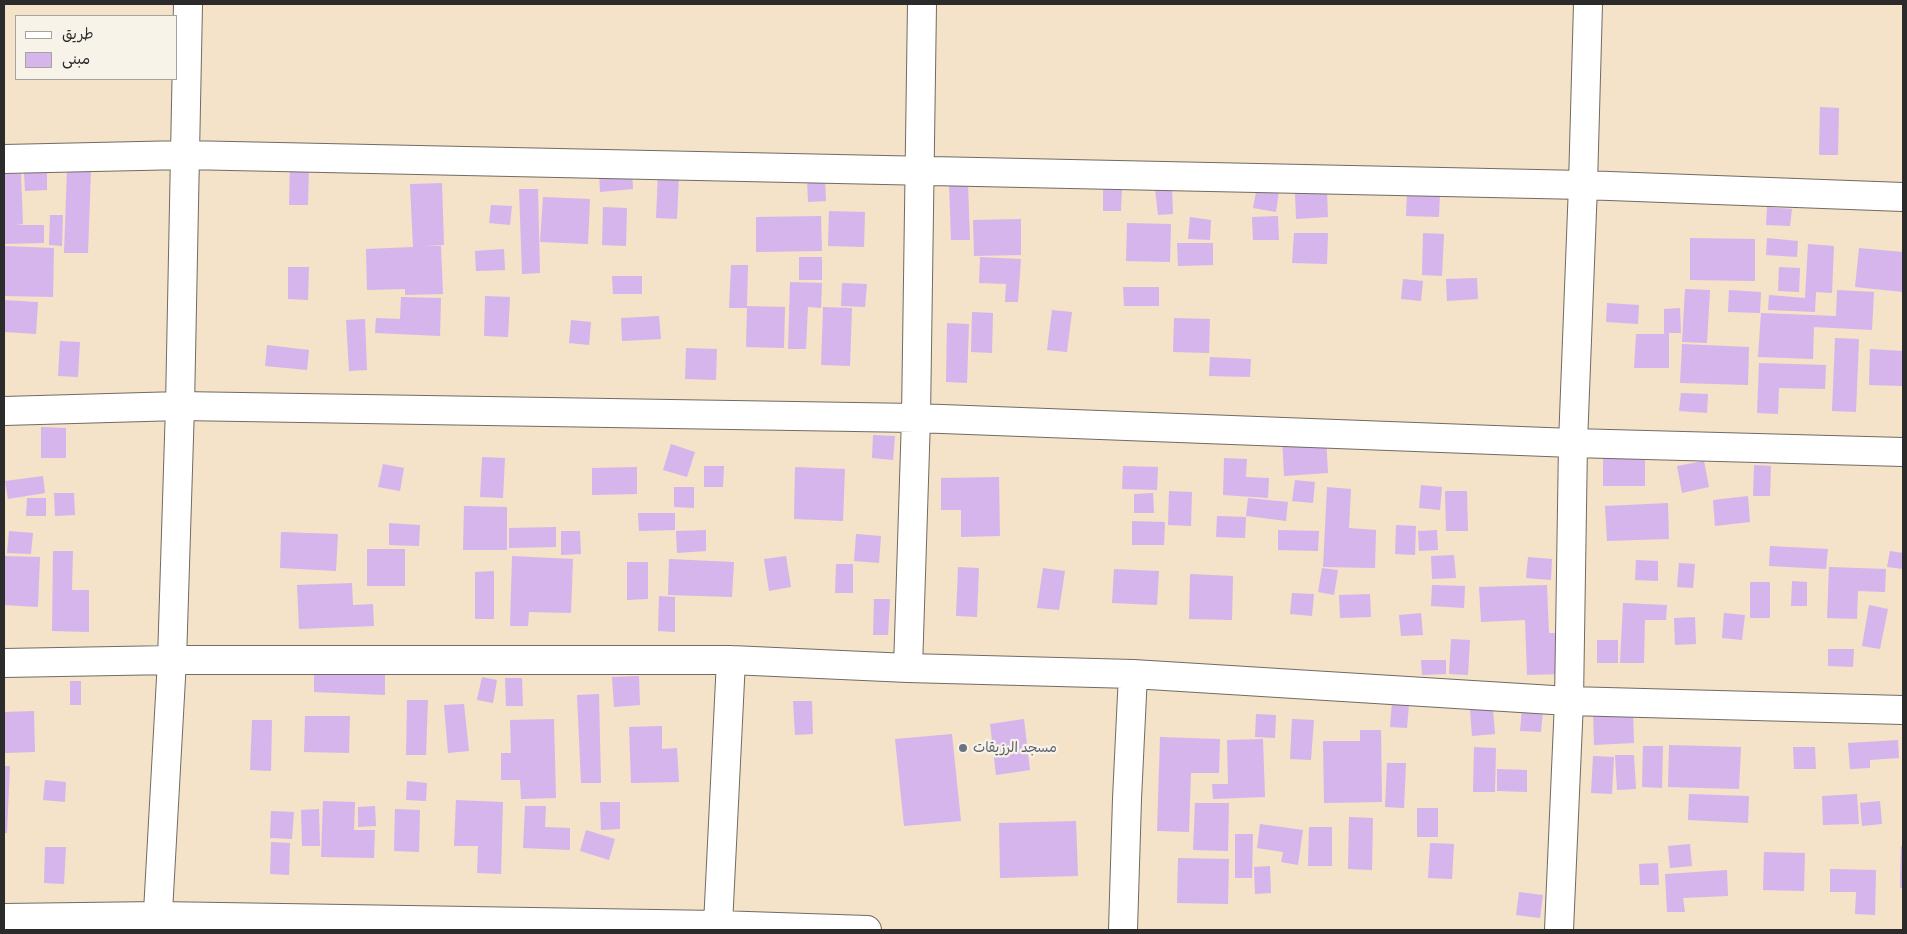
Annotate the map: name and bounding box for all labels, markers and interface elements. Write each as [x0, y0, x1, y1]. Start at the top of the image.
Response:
legend [15, 15, 178, 80]
text: طريق [62, 25, 94, 44]
text: مبنى [62, 50, 90, 69]
place label: مسجد الرزيقات [973, 740, 1057, 756]
marker: مسجد الرزيقات [957, 742, 969, 754]

